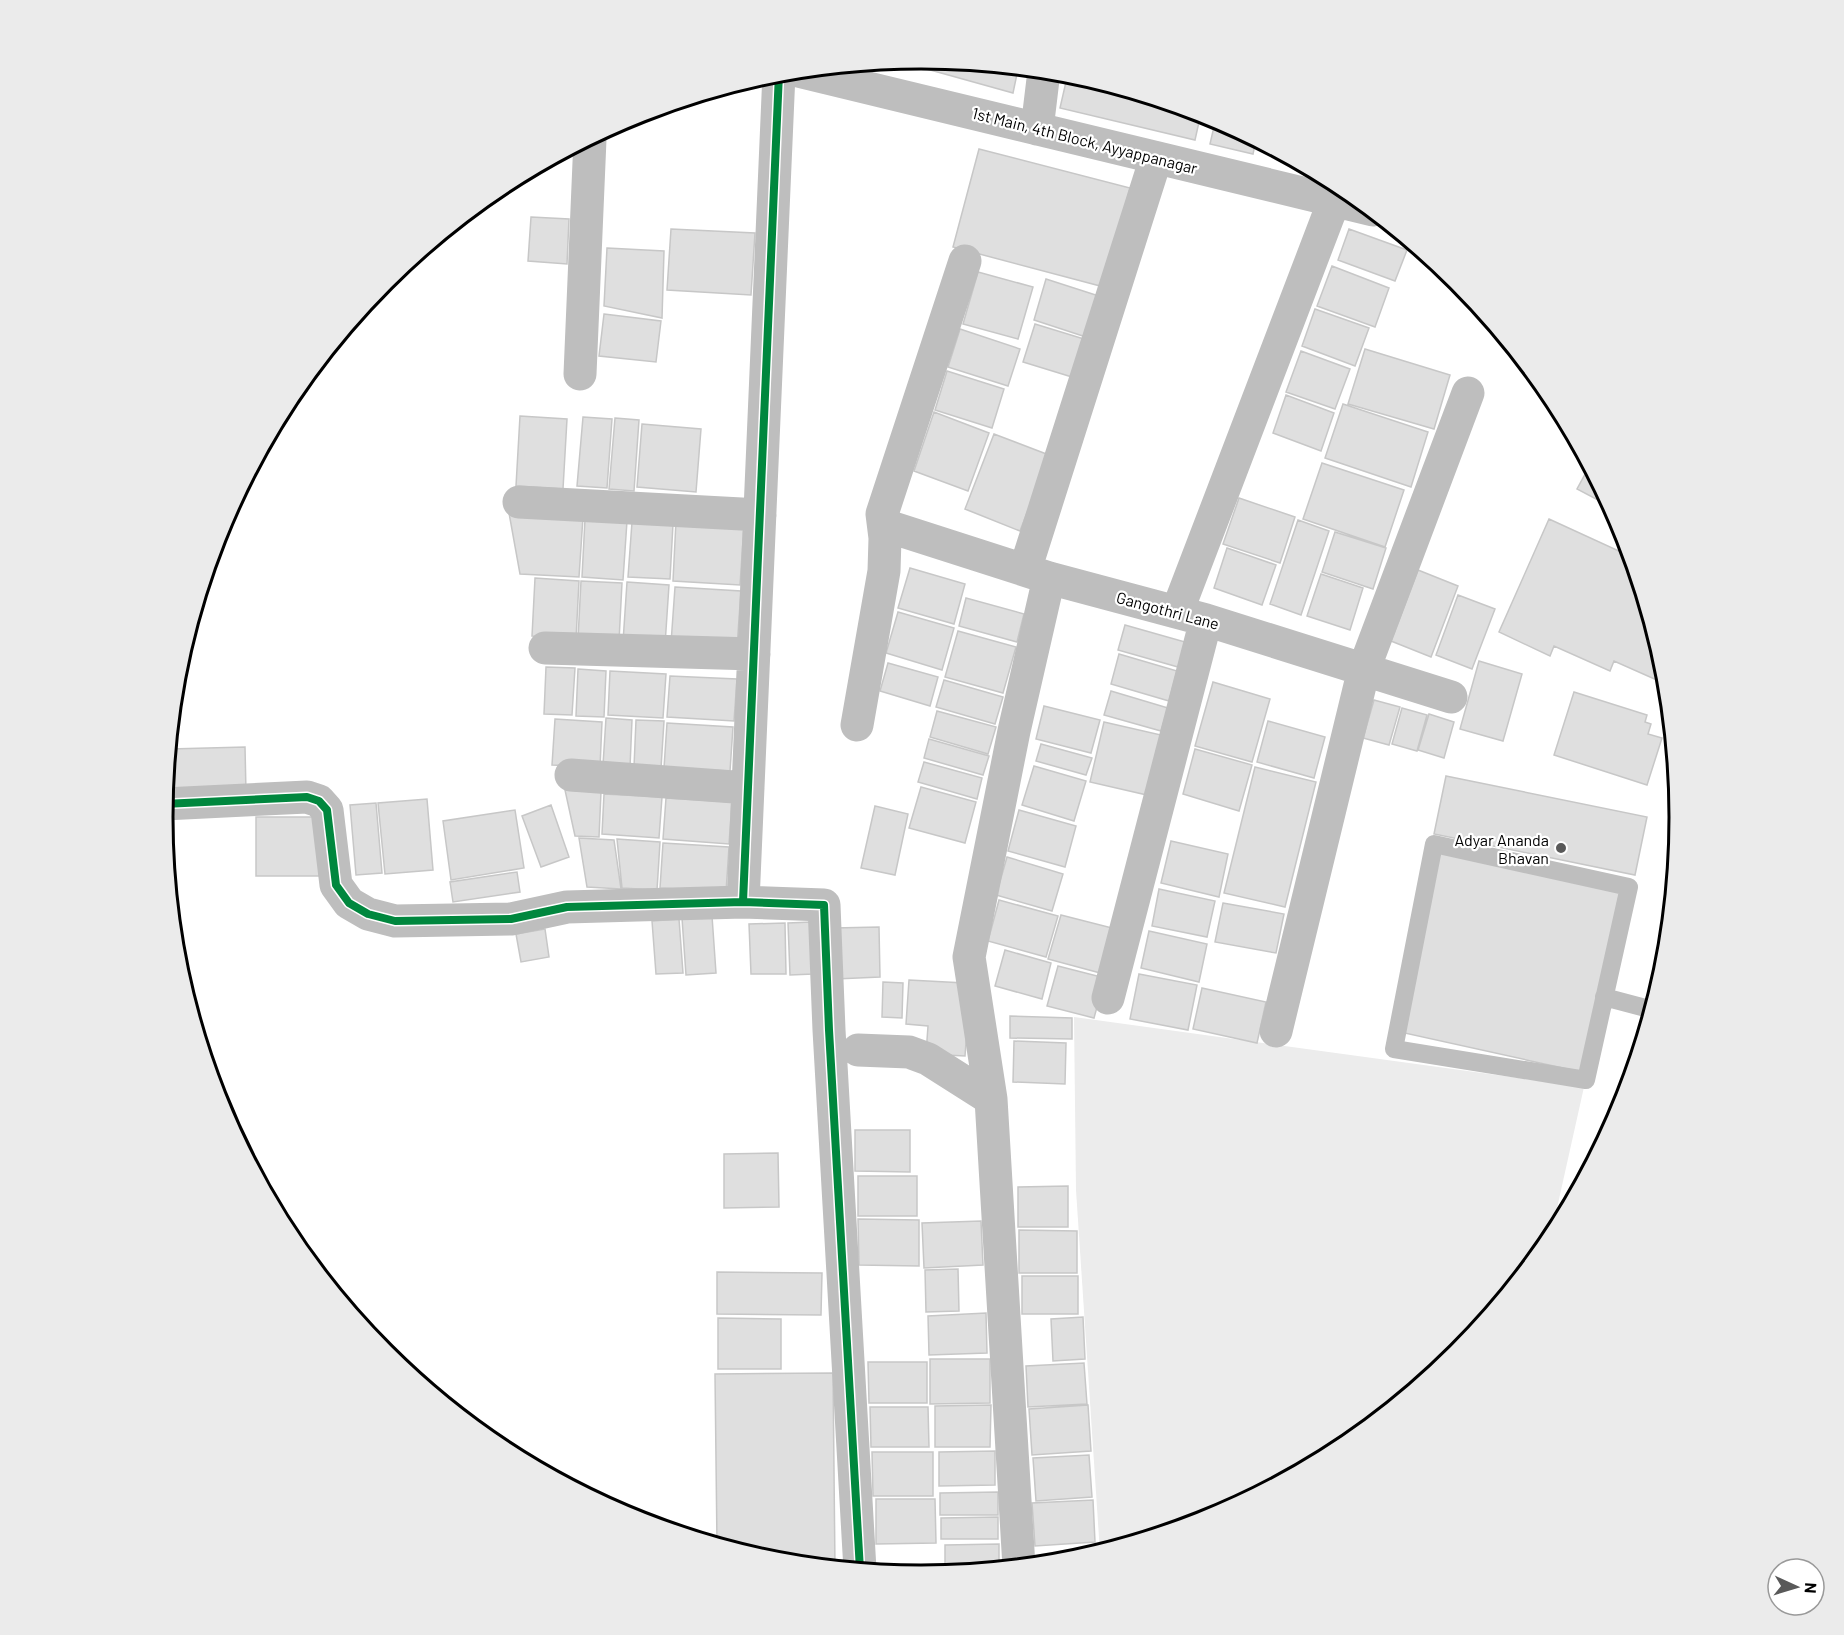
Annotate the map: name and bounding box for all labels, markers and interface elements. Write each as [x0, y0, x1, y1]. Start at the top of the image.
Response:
street label: 1st Main, 4th Block, Ayyappanagar [970, 103, 1200, 177]
street label: Gangothri Lane [1115, 587, 1221, 633]
place label: Adyar Ananda Bhavan [1454, 830, 1549, 867]
marker: Adyar Ananda Bhavan [1554, 841, 1568, 855]
north arrow [1766, 1557, 1826, 1617]
text: N [1802, 1582, 1821, 1594]

